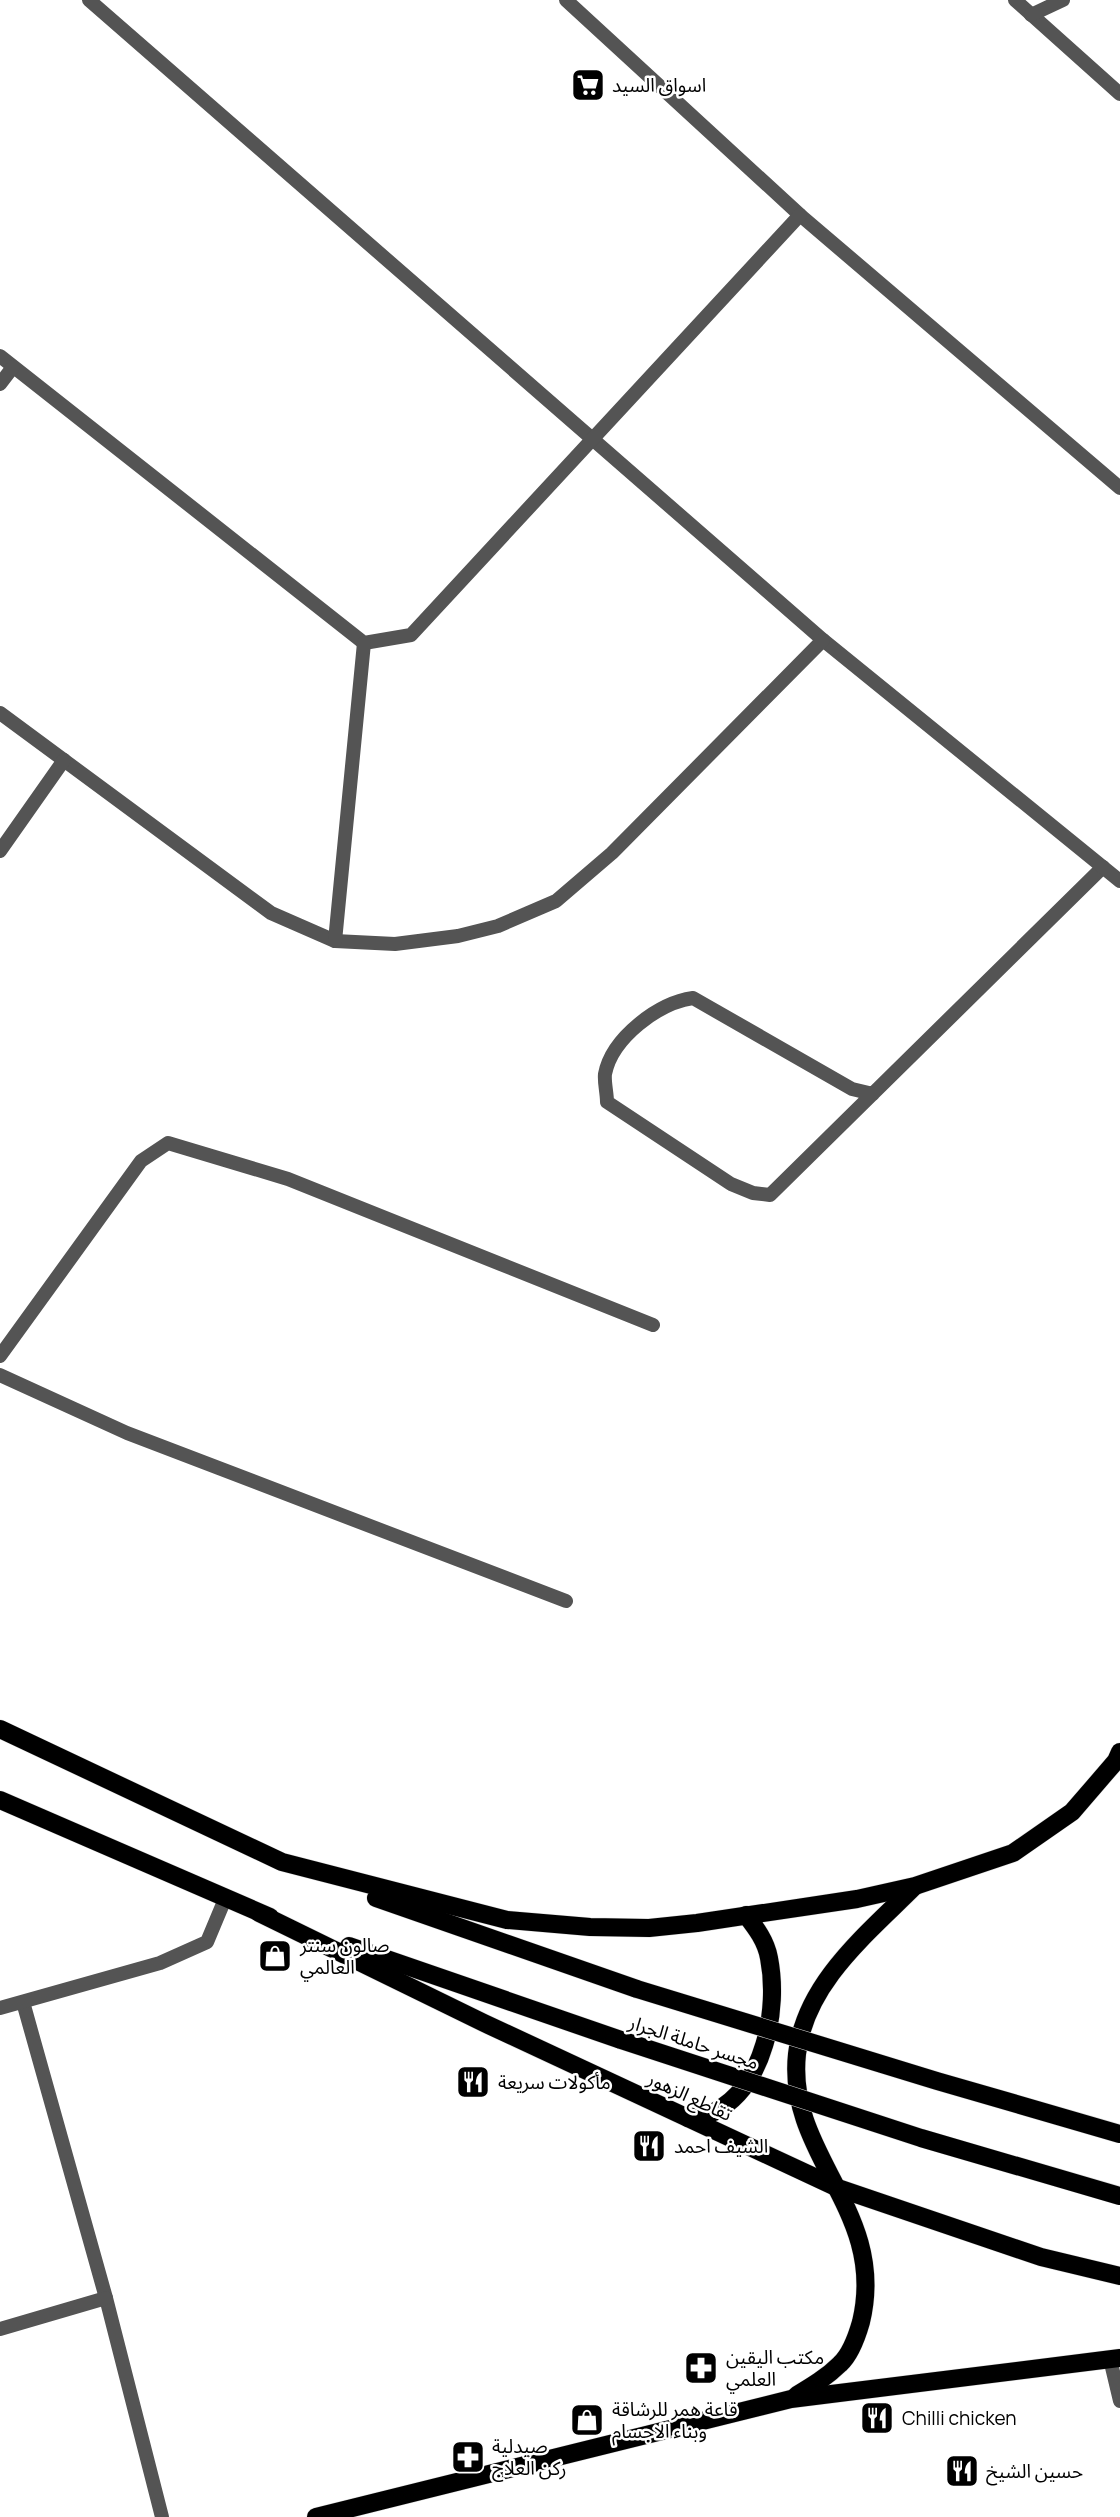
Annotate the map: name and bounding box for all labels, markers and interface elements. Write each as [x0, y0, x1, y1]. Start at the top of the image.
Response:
supermarket icon: اسواق السيد [569, 66, 607, 104]
place label: اسواق السيد [612, 72, 706, 98]
place label: صالون سنتر العالمي [299, 1932, 389, 1982]
shop icon: صالون سنتر العالمي [256, 1937, 294, 1975]
street label: مجسر حاملة الجرار [625, 2008, 762, 2075]
restaurant icon: مأكولات سريعة [454, 2063, 492, 2101]
street label: تقاطع الزهور [642, 2065, 736, 2129]
place label: مأكولات سريعة [498, 2069, 611, 2095]
restaurant icon: الشيف احمد [630, 2127, 668, 2165]
place label: الشيف احمد [674, 2133, 768, 2159]
place label: مكتب اليقين العلمي [726, 2344, 824, 2394]
pharmacy icon: مكتب اليقين العلمي [682, 2349, 720, 2387]
place label: قاعة همر للرشاقة وبناء الاجسام [612, 2396, 738, 2446]
restaurant icon: Chilli chicken [858, 2399, 896, 2437]
shop icon: قاعة همر للرشاقة وبناء الاجسام [568, 2401, 606, 2439]
place label: Chilli chicken [902, 2405, 1017, 2431]
place label: صيدلية ركن العلاج [492, 2433, 567, 2482]
pharmacy icon: صيدلية ركن العلاج [449, 2438, 487, 2476]
restaurant icon: حسين الشيخ [943, 2452, 981, 2490]
place label: حسين الشيخ [986, 2458, 1083, 2486]

